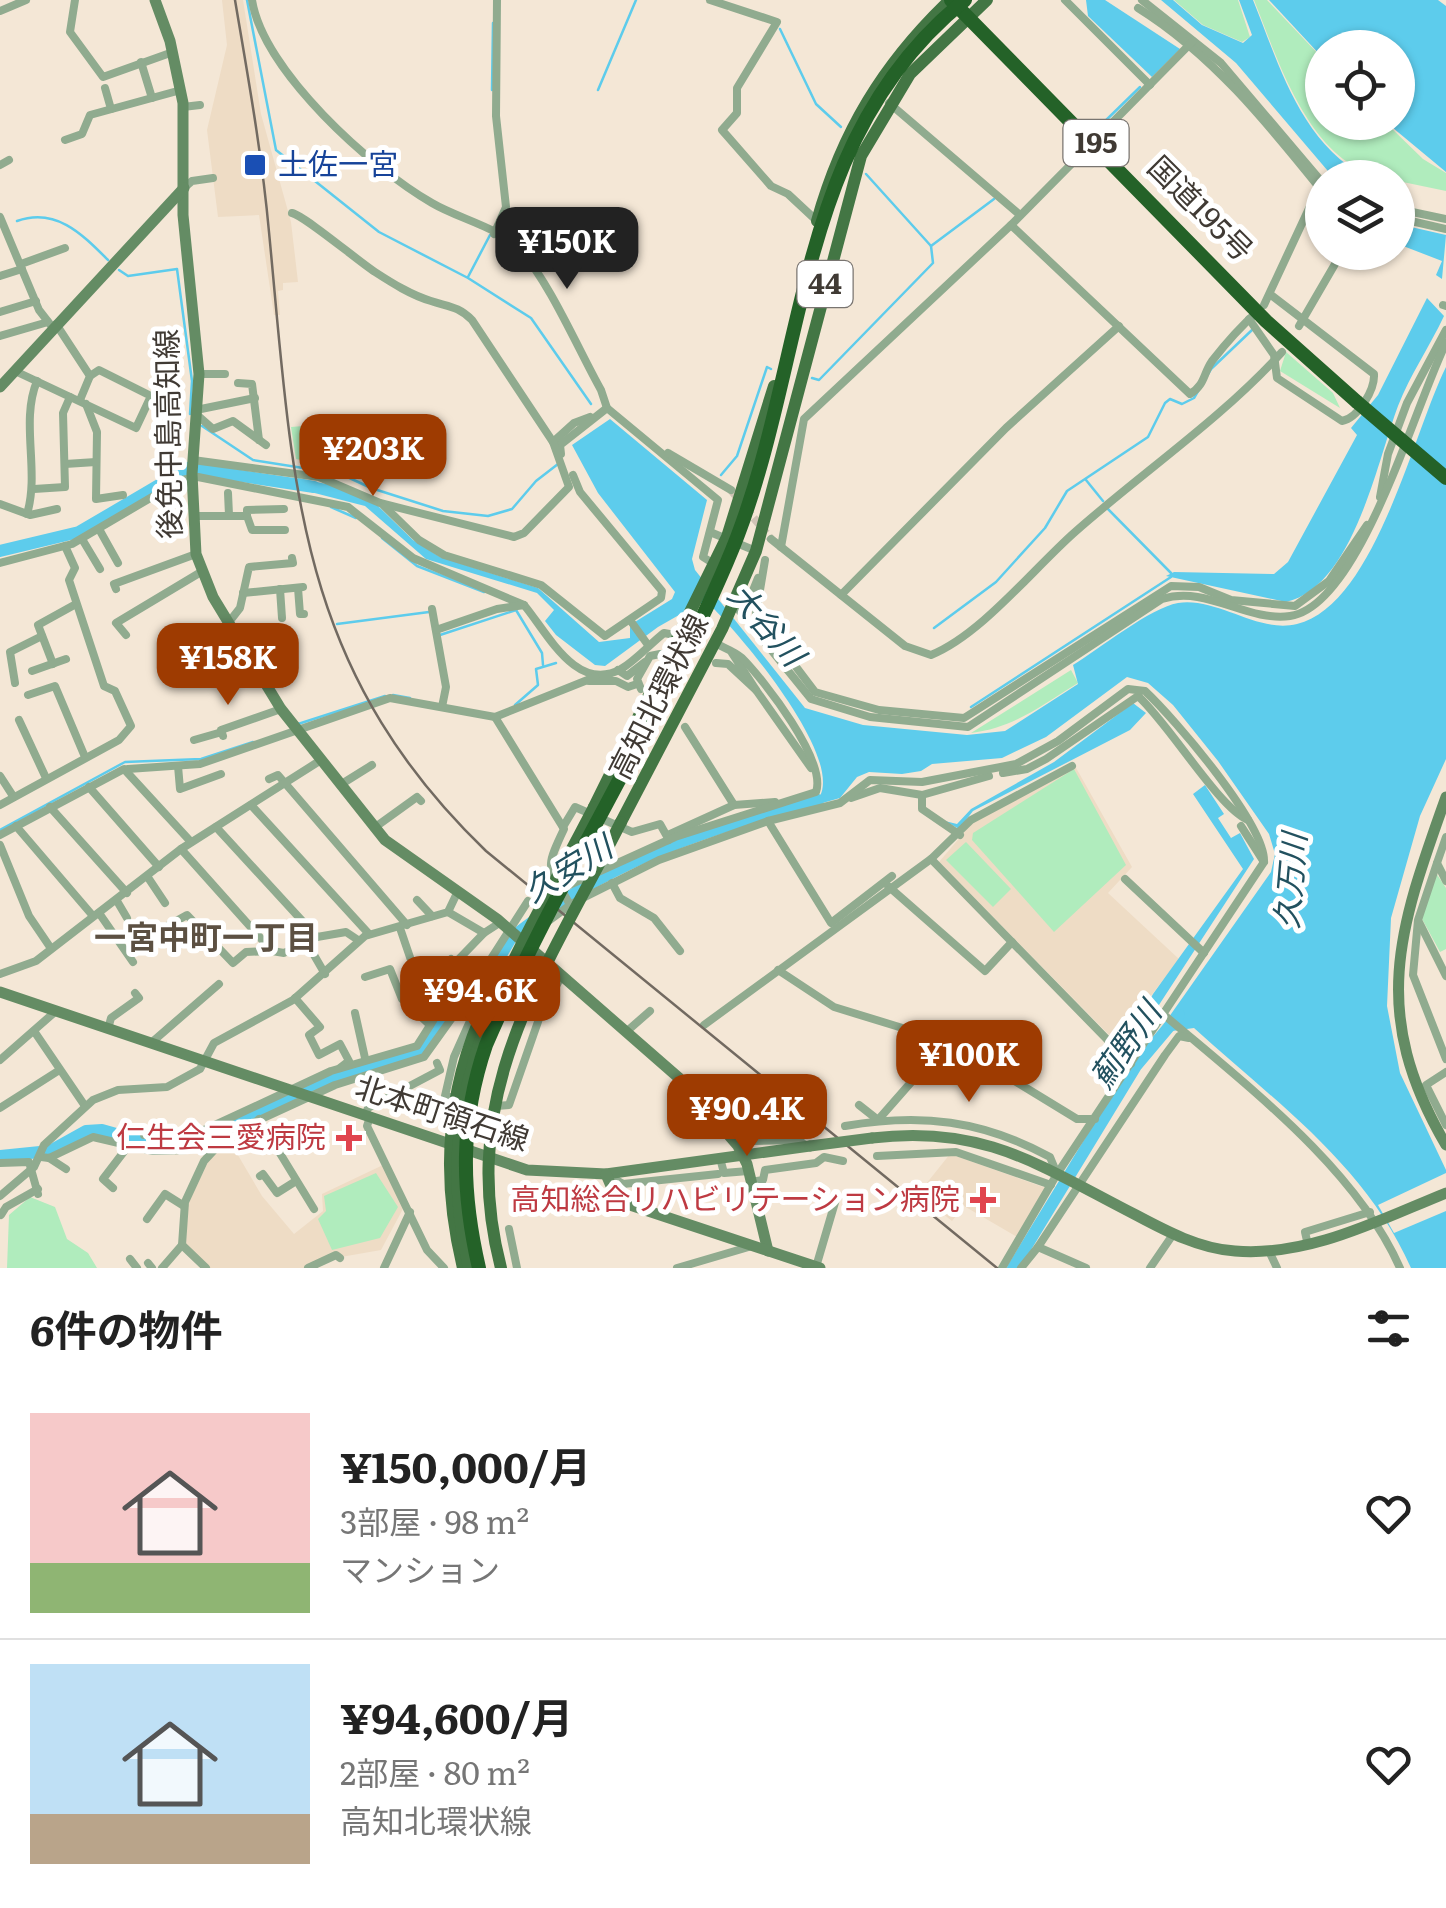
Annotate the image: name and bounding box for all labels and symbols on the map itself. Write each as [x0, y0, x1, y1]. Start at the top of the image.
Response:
road number: 195 [1064, 120, 1128, 166]
place label: 土佐一宮 [278, 140, 398, 184]
street label: 国道195号 [1139, 144, 1265, 270]
marker: 土佐一宮 [242, 152, 268, 178]
pin: ¥150K [497, 207, 637, 292]
road number: 44 [798, 261, 852, 307]
street label: 後免中島高知線 [142, 329, 190, 539]
pin: ¥203K [303, 414, 443, 499]
water label: 大谷川 [719, 571, 820, 677]
street label: 高知北環状線 [596, 605, 717, 786]
pin: ¥158K [158, 623, 298, 708]
water label: 久安川 [513, 820, 623, 912]
water label: 久万川 [1260, 828, 1316, 931]
district label: 一宮中町一丁目 [94, 911, 318, 959]
pin: ¥94.6K [399, 956, 561, 1041]
water label: 薊野川 [1076, 988, 1172, 1096]
pin: ¥100K [899, 1020, 1039, 1105]
street label: 北本町領石線 [351, 1062, 535, 1160]
pin: ¥90.4K [666, 1074, 828, 1159]
place label: 仁生会三愛病院 [116, 1113, 326, 1157]
marker: 仁生会三愛病院 [336, 1125, 362, 1151]
place label: 高知総合リハビリテーション病院 [511, 1175, 960, 1219]
marker: 高知総合リハビリテーション病院 [970, 1187, 996, 1213]

